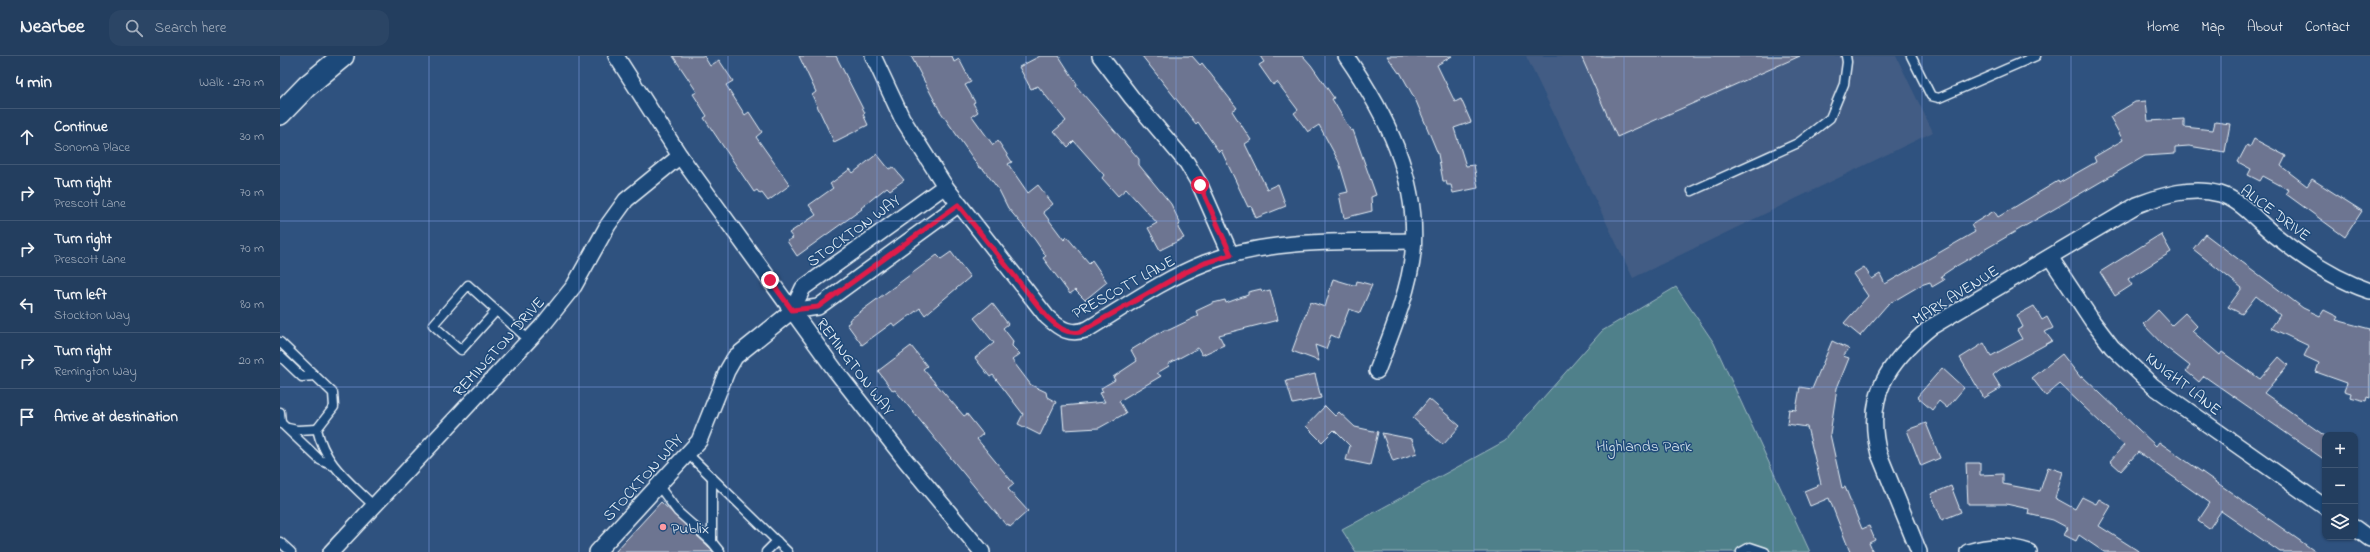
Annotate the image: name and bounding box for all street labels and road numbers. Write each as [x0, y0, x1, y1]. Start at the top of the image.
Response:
street label: ALICE DRIVE [2235, 179, 2315, 248]
street label: STOCKTON WAY [802, 189, 906, 274]
street label: PRESCOTT LANE [1068, 249, 1180, 326]
street label: MARK AVENUE [1908, 260, 2004, 332]
street label: REMINGTON DRIVE [448, 292, 551, 403]
street label: REMINGTON WAY [810, 313, 900, 422]
street label: KNIGHT LANE [2139, 347, 2226, 422]
street label: STOCKTON WAY [598, 429, 690, 527]

